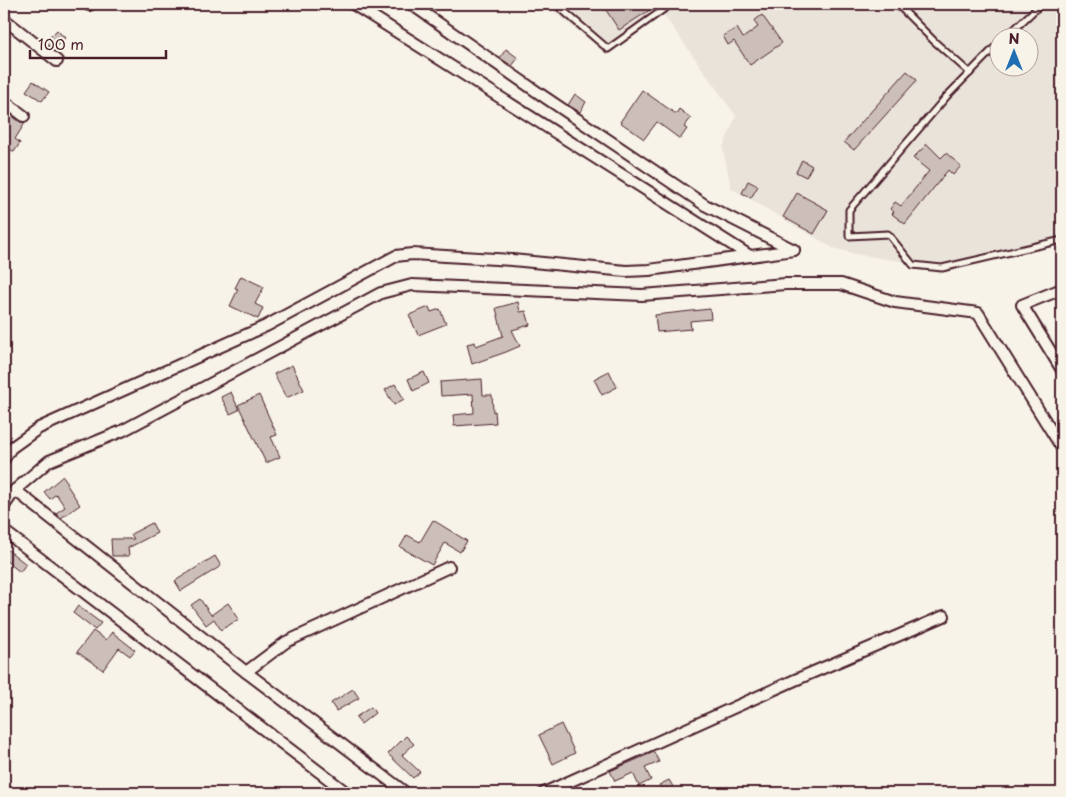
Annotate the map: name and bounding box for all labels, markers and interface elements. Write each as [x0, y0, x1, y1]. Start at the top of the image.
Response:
scale bar [30, 28, 166, 60]
north arrow [988, 28, 1038, 78]
text: N [1008, 28, 1020, 49]
text: 100 m [38, 32, 84, 55]

